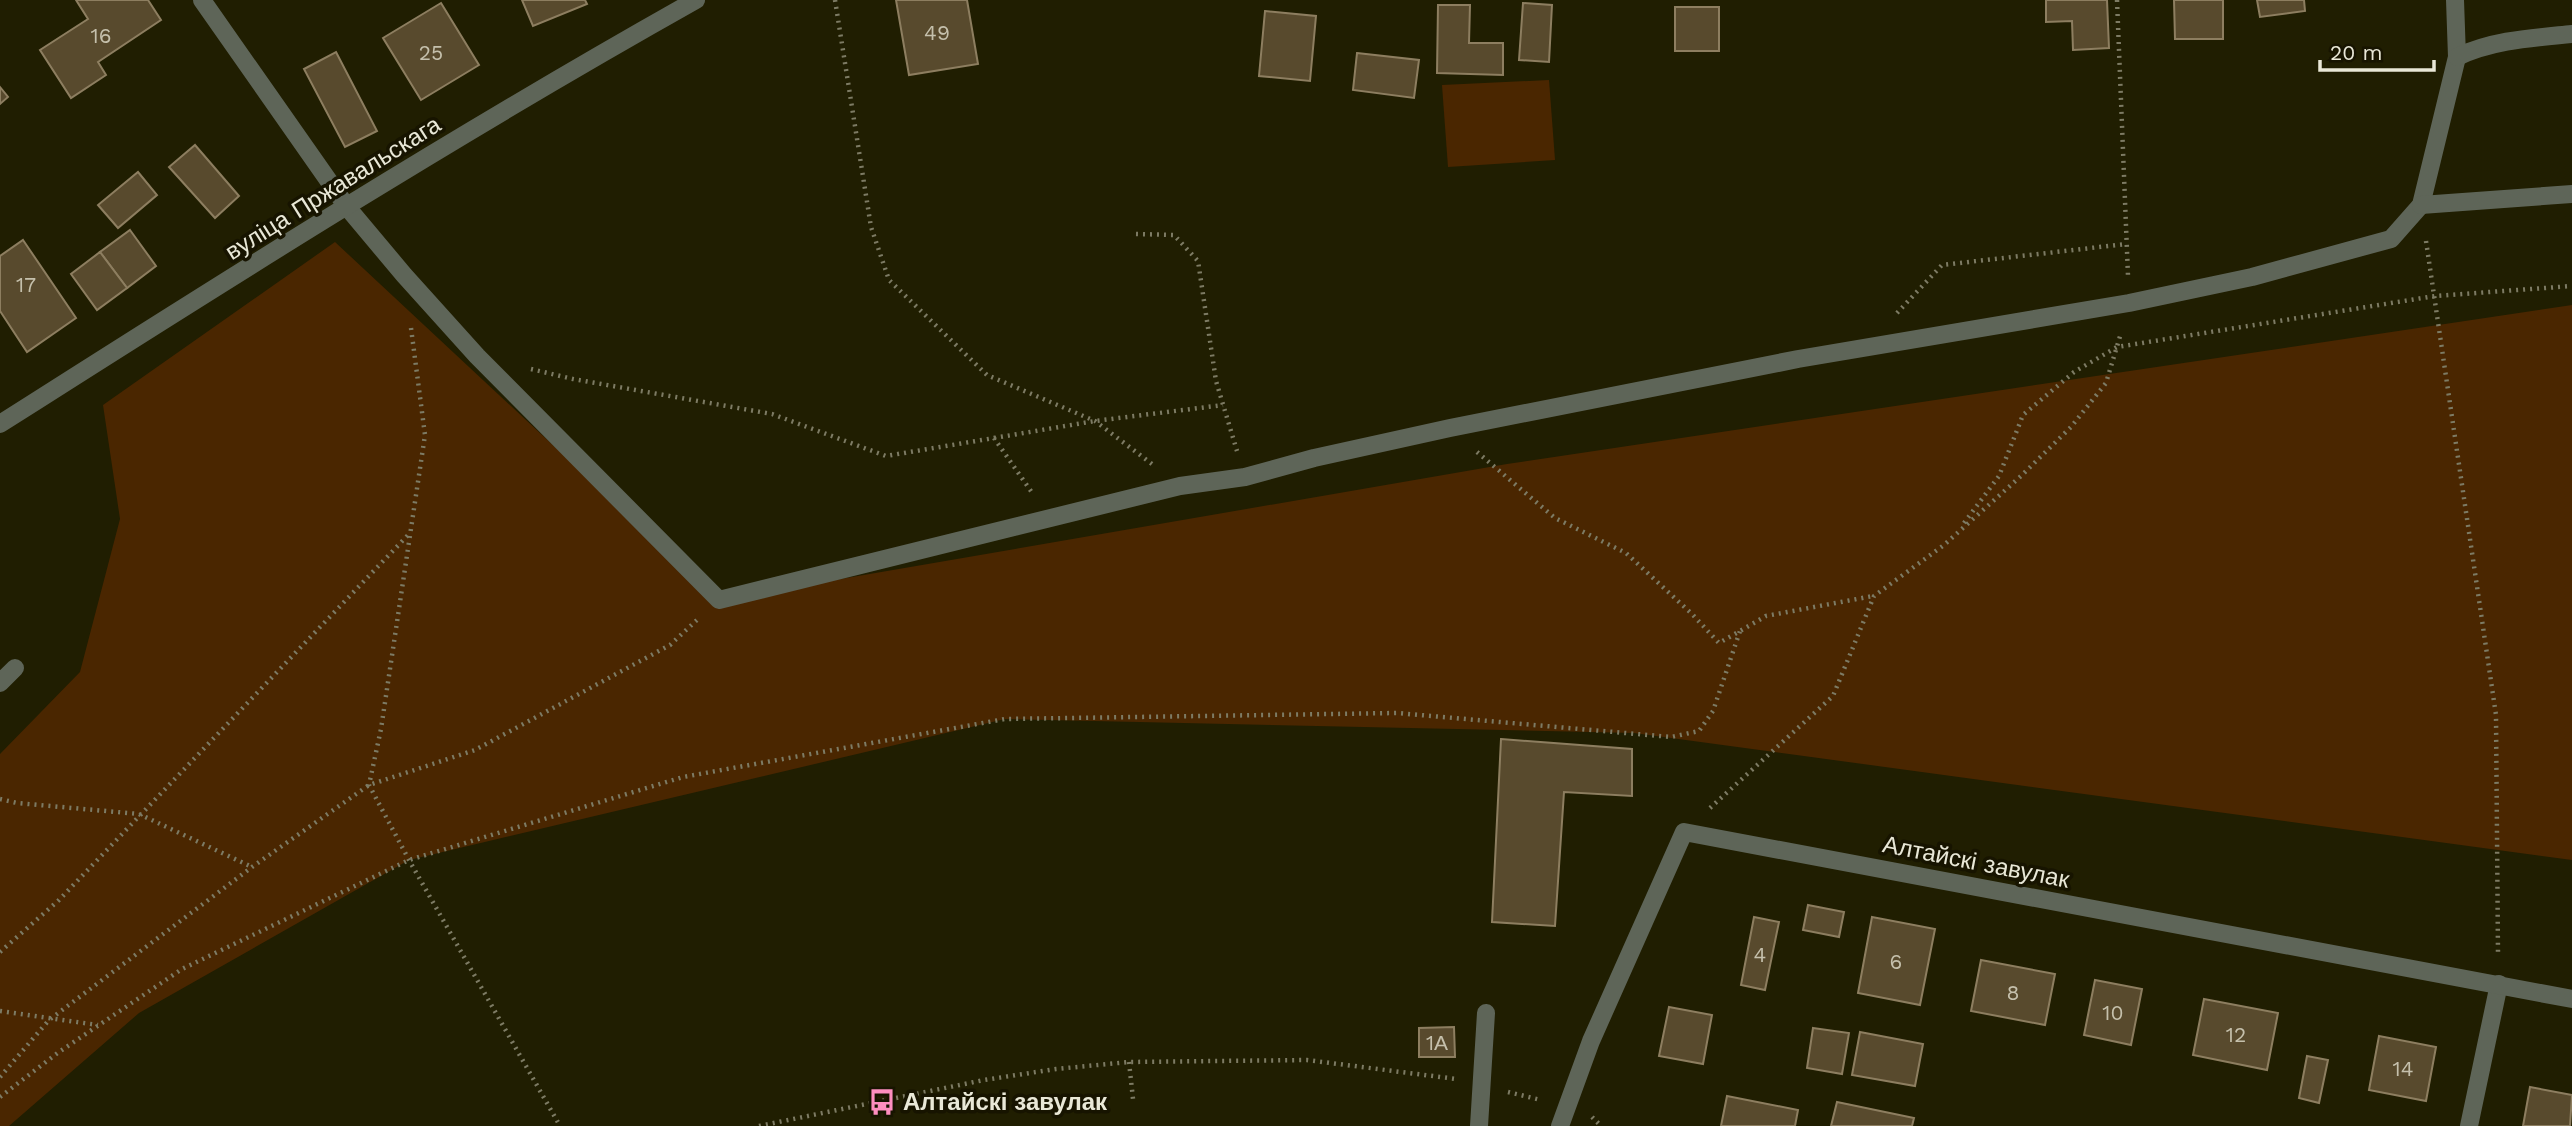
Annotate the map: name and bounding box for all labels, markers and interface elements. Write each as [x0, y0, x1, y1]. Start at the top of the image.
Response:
house number: 49 [924, 20, 950, 45]
house number: 16 [91, 23, 111, 48]
scale bar [2320, 28, 2434, 72]
house number: 25 [419, 40, 443, 65]
text: 20 m [2330, 40, 2382, 65]
street label: вуліца Пржавальскага [220, 110, 446, 266]
house number: 17 [16, 272, 36, 297]
street label: Алтайскі завулак [1880, 830, 2072, 894]
house number: 4 [1754, 942, 1766, 967]
house number: 6 [1890, 949, 1902, 974]
house number: 8 [2007, 980, 2019, 1005]
house number: 10 [2102, 1000, 2124, 1025]
house number: 12 [2226, 1022, 2246, 1047]
house number: 1А [1426, 1030, 1448, 1055]
house number: 14 [2392, 1056, 2414, 1081]
bus stop icon: Алтайскі завулак [867, 1087, 897, 1117]
place label: Алтайскі завулак [903, 1088, 1108, 1116]

